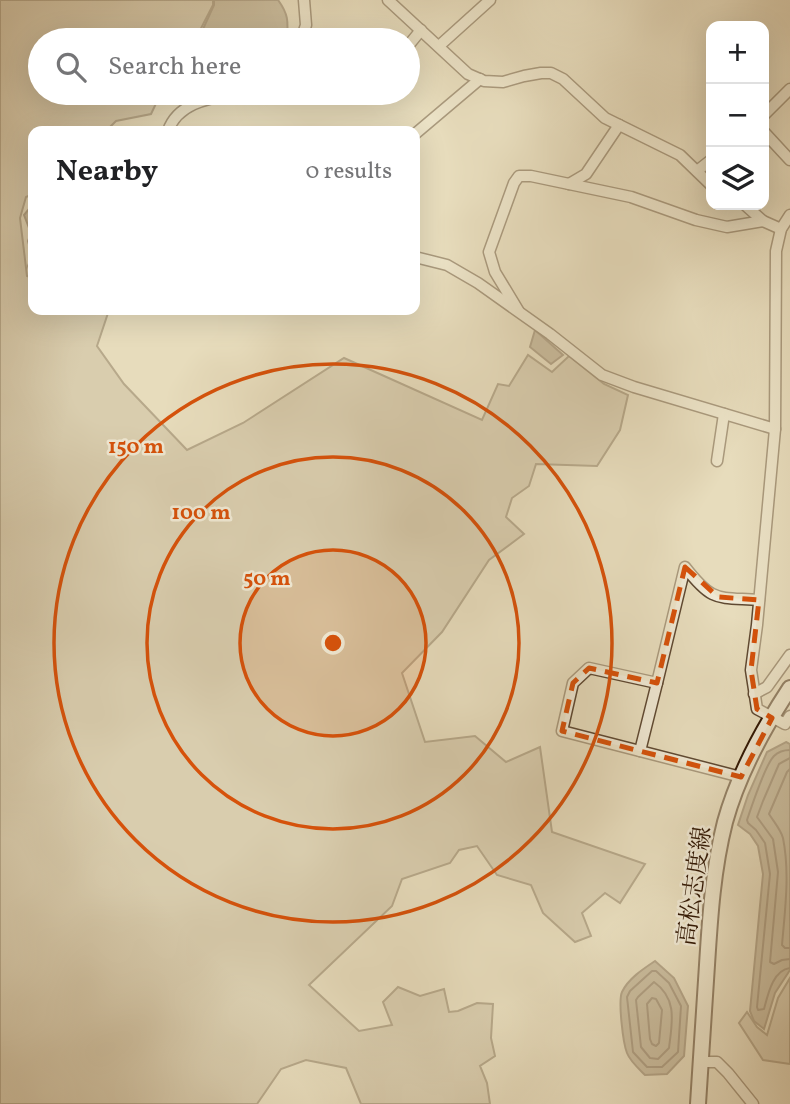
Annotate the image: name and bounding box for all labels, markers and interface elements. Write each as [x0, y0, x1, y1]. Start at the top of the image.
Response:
map controls [706, 21, 769, 210]
button: + [706, 21, 769, 84]
search box [28, 28, 420, 105]
icon: search [52, 48, 90, 86]
text: Search here [108, 49, 241, 85]
button: − [706, 84, 769, 147]
button: layers [706, 147, 769, 210]
text: Nearby [56, 151, 158, 193]
text: 0 results [305, 156, 392, 188]
text: 150 m [108, 433, 164, 462]
text: 100 m [171, 499, 231, 528]
text: 50 m [243, 565, 291, 594]
centre of rings [321, 631, 345, 655]
street label: 高松志度線 [671, 824, 721, 948]

